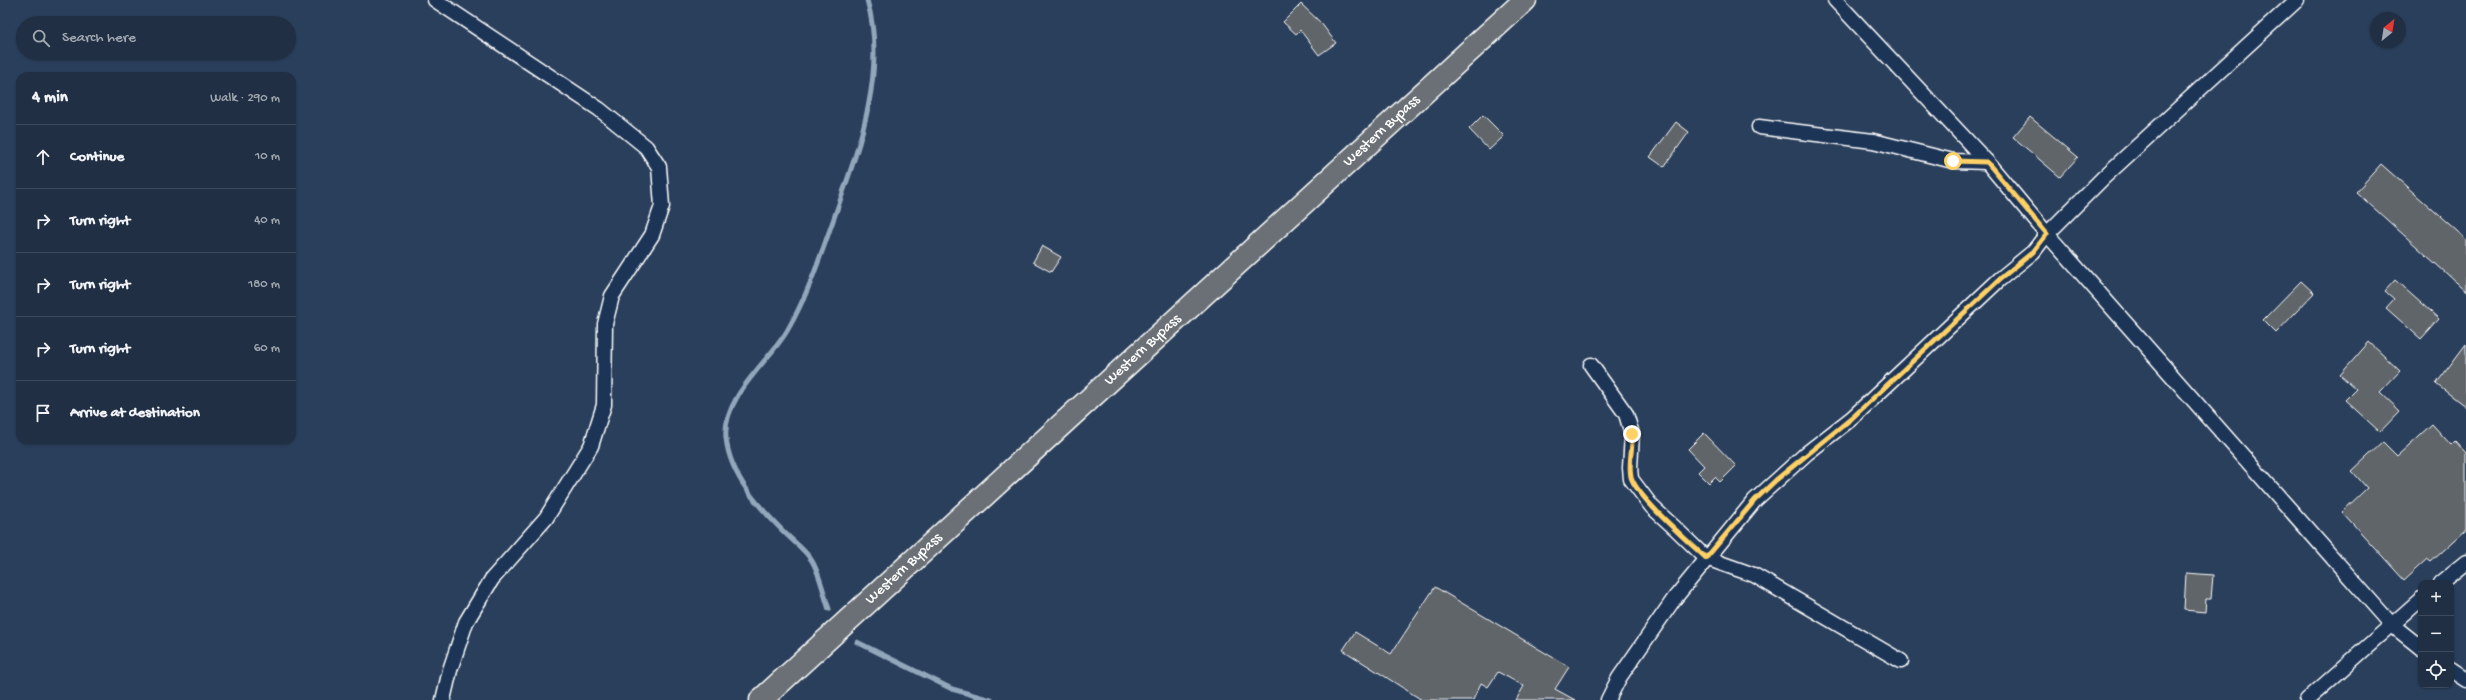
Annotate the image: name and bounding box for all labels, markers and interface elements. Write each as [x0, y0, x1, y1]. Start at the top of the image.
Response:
north arrow [2370, 12, 2406, 48]
search box [16, 16, 296, 60]
icon: search [30, 27, 52, 49]
text: Search here [62, 29, 136, 47]
text: 4 min [32, 88, 68, 108]
text: Walk · 290 m [210, 91, 280, 106]
street label: Western Bypass [1340, 91, 1424, 171]
icon: ahead [32, 146, 54, 168]
text: Continue [70, 148, 124, 166]
text: 10 m [255, 149, 280, 164]
route start [1944, 152, 1962, 170]
icon: right [32, 210, 54, 232]
text: Turn right [70, 212, 130, 230]
text: 40 m [254, 213, 280, 228]
icon: right [32, 274, 54, 296]
text: Turn right [70, 276, 130, 294]
text: 180 m [248, 277, 280, 292]
street label: Western Bypass [1101, 310, 1185, 390]
icon: right [32, 338, 54, 360]
text: Turn right [70, 340, 130, 358]
text: 60 m [254, 341, 280, 356]
icon: arrive [32, 402, 54, 424]
text: Arrive at destination [70, 404, 200, 422]
route end [1623, 425, 1641, 443]
street label: Western Bypass [862, 529, 947, 609]
map controls [2418, 580, 2454, 688]
button: + [2418, 580, 2454, 616]
button: − [2418, 616, 2454, 652]
button: locate [2418, 652, 2454, 688]

